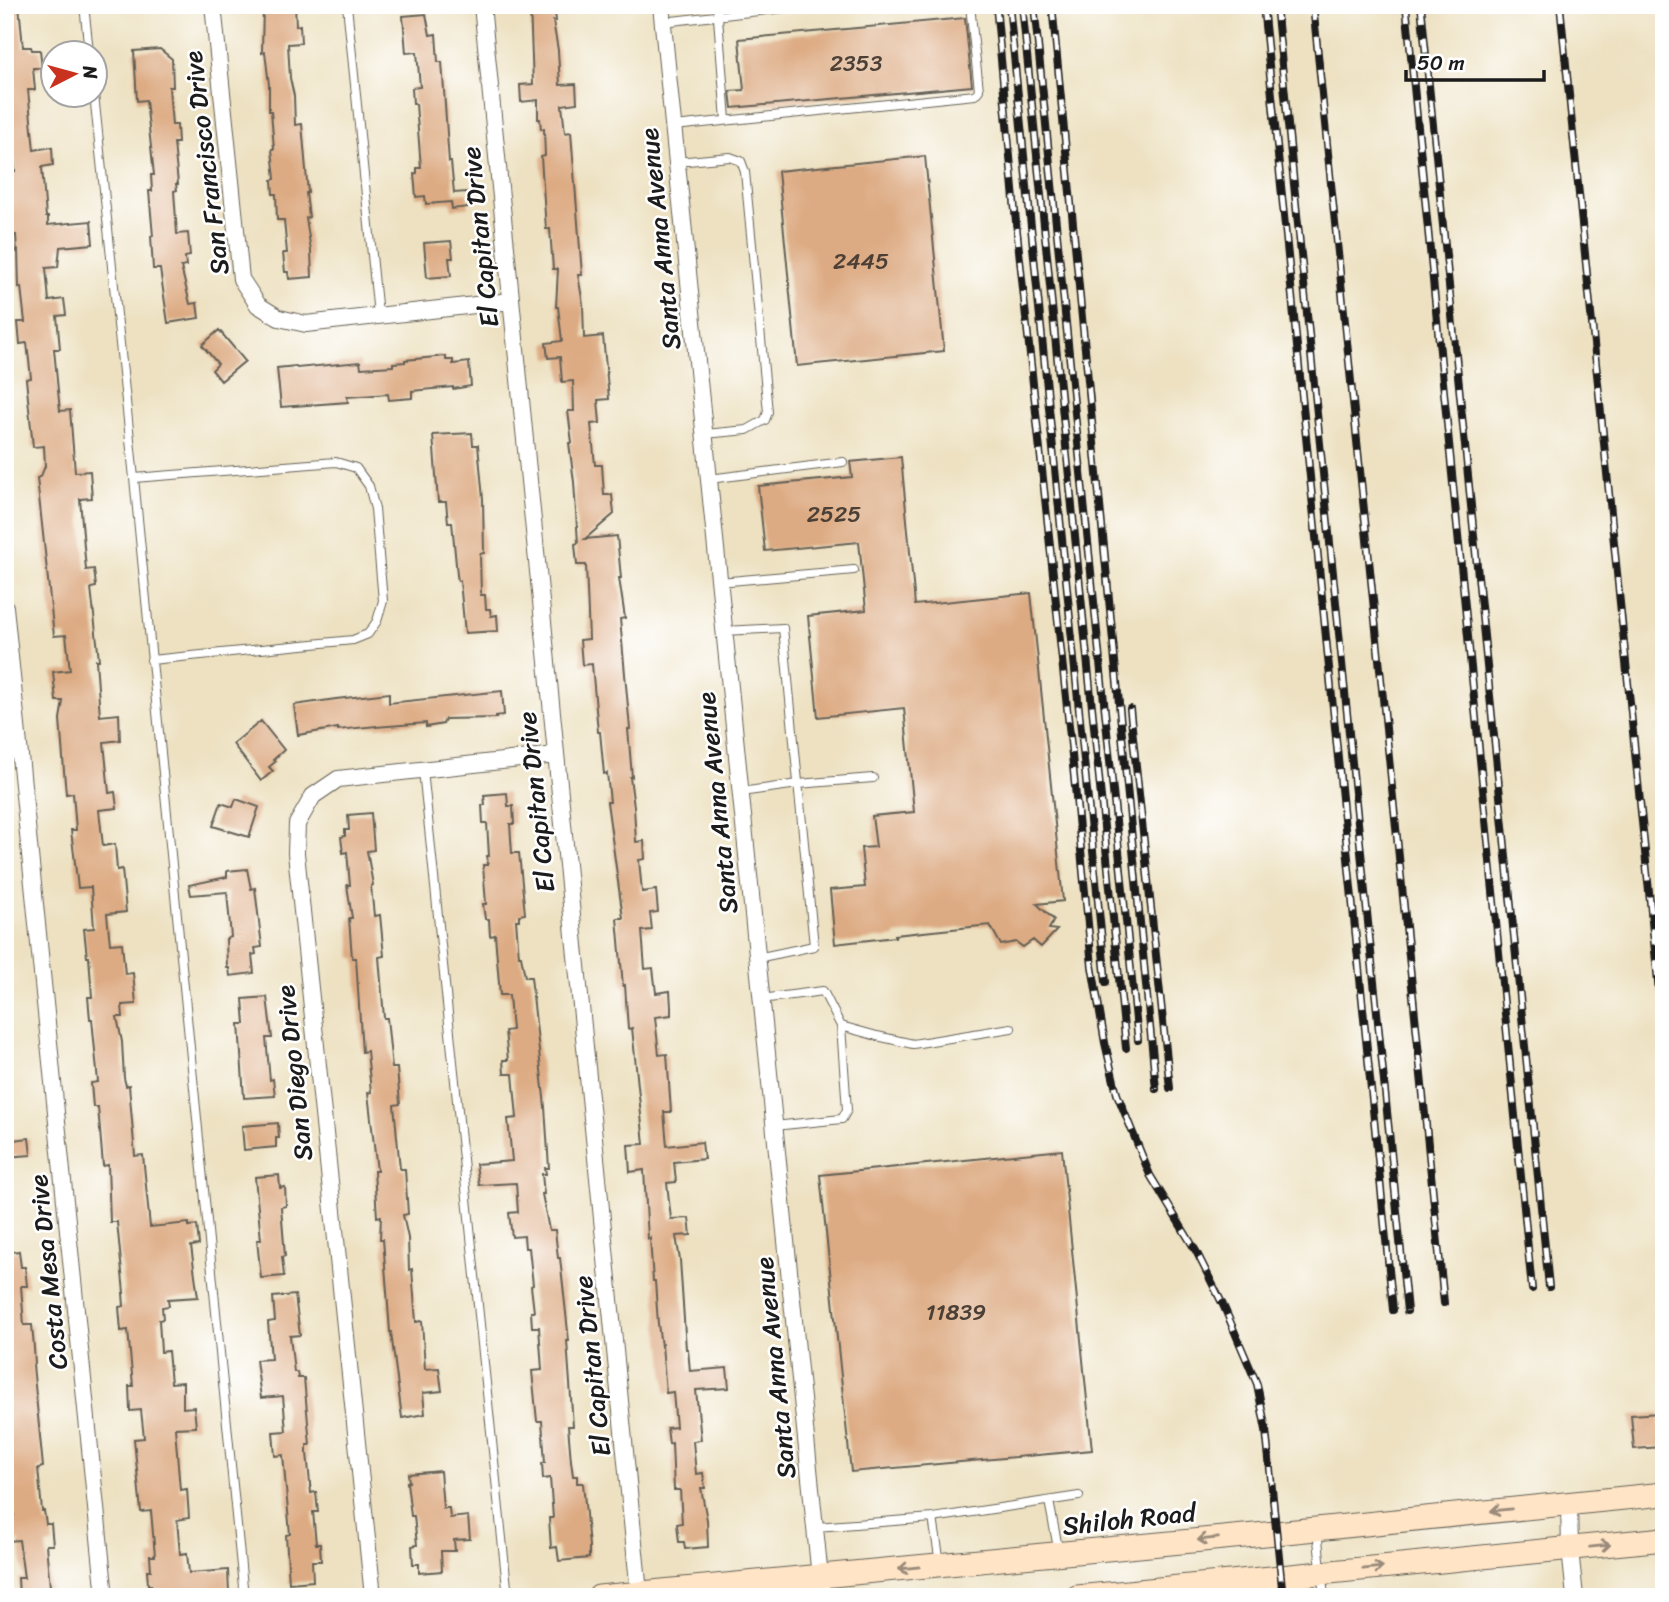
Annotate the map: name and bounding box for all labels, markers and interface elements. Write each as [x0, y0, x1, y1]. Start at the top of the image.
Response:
north arrow [38, 38, 108, 108]
scale bar [1406, 38, 1545, 82]
house number: 2353 [830, 43, 883, 84]
text: 50 m [1417, 44, 1465, 82]
street label: San Francisco Drive [169, 48, 243, 278]
text: N [73, 63, 108, 81]
street label: Santa Anna Avenue [625, 125, 695, 352]
street label: El Capitan Drive [448, 144, 512, 330]
house number: 2445 [833, 241, 889, 282]
house number: 2525 [807, 494, 861, 535]
street label: Santa Anna Avenue [682, 689, 752, 916]
street label: El Capitan Drive [504, 709, 568, 895]
street label: San Diego Drive [262, 982, 326, 1163]
street label: Costa Mesa Drive [15, 1172, 81, 1372]
street label: Santa Anna Avenue [740, 1254, 810, 1481]
street label: El Capitan Drive [560, 1273, 624, 1459]
house number: 11839 [926, 1292, 986, 1333]
street label: Shiloh Road [1060, 1489, 1200, 1549]
one-way arrow [1490, 1504, 1513, 1517]
one-way arrow [1198, 1533, 1220, 1546]
one-way arrow [1588, 1539, 1611, 1552]
one-way arrow [1362, 1561, 1384, 1574]
one-way arrow [899, 1562, 921, 1575]

